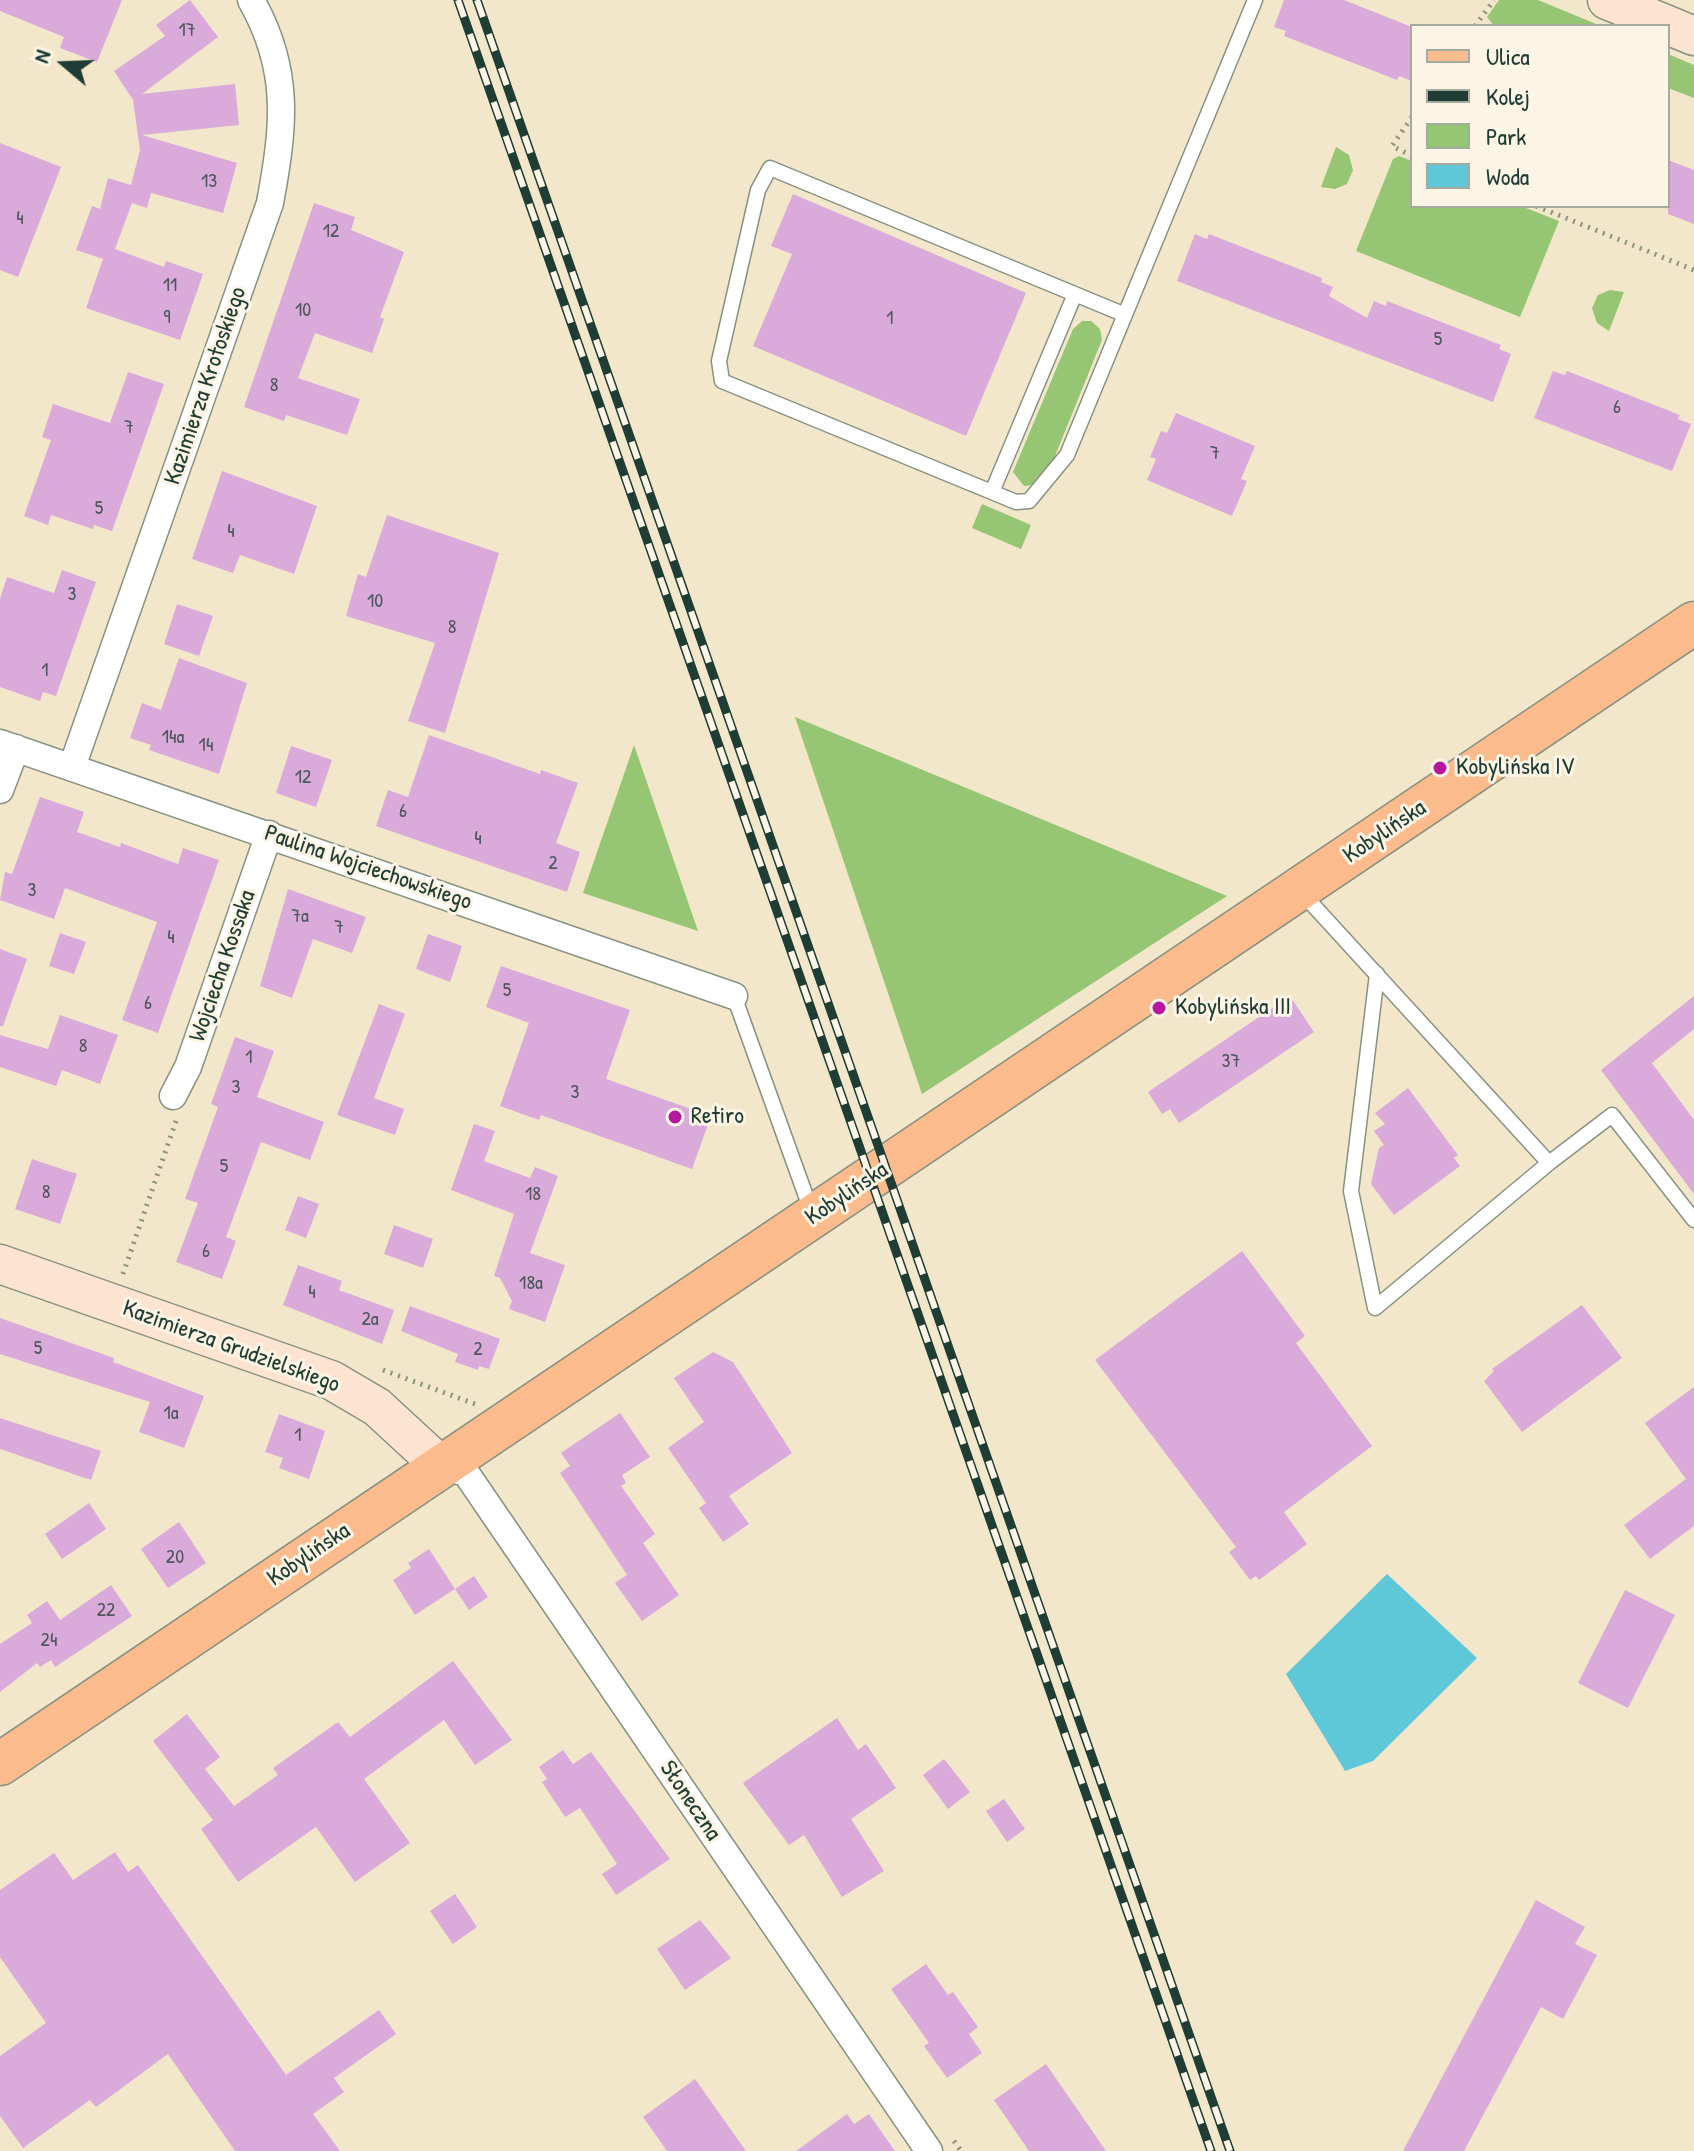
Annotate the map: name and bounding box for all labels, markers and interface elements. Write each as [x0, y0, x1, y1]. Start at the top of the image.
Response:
house number: 17 [178, 19, 196, 43]
north arrow [24, 24, 104, 104]
legend [1410, 24, 1670, 208]
text: Ulica [1486, 40, 1530, 72]
text: N [25, 46, 57, 67]
text: Kolej [1486, 80, 1530, 112]
text: Park [1486, 120, 1526, 152]
text: Woda [1486, 160, 1529, 192]
house number: 13 [201, 170, 217, 194]
house number: 4 [16, 207, 24, 231]
house number: 12 [323, 220, 339, 244]
house number: 11 [163, 274, 177, 298]
street label: Kazimierza Krotoskiego [159, 283, 253, 489]
house number: 10 [295, 299, 311, 323]
house number: 9 [163, 306, 171, 330]
house number: 1 [886, 307, 894, 331]
house number: 5 [1434, 328, 1442, 352]
house number: 8 [270, 374, 278, 398]
house number: 6 [1613, 396, 1621, 420]
house number: 7 [124, 416, 134, 440]
house number: 7 [1210, 442, 1220, 466]
house number: 5 [95, 497, 103, 521]
house number: 4 [227, 520, 235, 544]
house number: 3 [68, 583, 76, 607]
house number: 10 [367, 590, 383, 614]
house number: 8 [448, 616, 456, 640]
house number: 1 [41, 659, 49, 683]
house number: 14a [162, 726, 184, 750]
house number: 14 [199, 734, 213, 758]
place label: Kobylińska IV [1456, 754, 1574, 782]
marker: Kobylińska IV [1431, 759, 1449, 777]
house number: 12 [295, 766, 311, 790]
street label: Kobylińska [1338, 794, 1432, 870]
house number: 6 [399, 800, 407, 824]
street label: Paulina Wojciechowskiego [261, 819, 475, 917]
house number: 4 [474, 827, 482, 851]
house number: 2 [548, 852, 558, 876]
house number: 3 [28, 879, 36, 903]
street label: Wojciecha Kossaka [184, 887, 262, 1045]
house number: 7a [291, 905, 309, 929]
house number: 7 [334, 916, 344, 940]
house number: 4 [167, 926, 175, 950]
house number: 5 [503, 979, 511, 1003]
house number: 6 [144, 992, 152, 1016]
place label: Kobylińska III [1175, 994, 1291, 1022]
marker: Kobylińska III [1150, 999, 1168, 1017]
house number: 8 [79, 1035, 87, 1059]
house number: 1 [245, 1046, 253, 1070]
house number: 37 [1222, 1050, 1240, 1074]
house number: 3 [232, 1076, 240, 1100]
house number: 3 [571, 1081, 579, 1105]
place label: Retiro [691, 1103, 744, 1131]
marker: Retiro [666, 1108, 684, 1126]
house number: 5 [220, 1155, 228, 1179]
street label: Kobylińska [800, 1156, 894, 1232]
house number: 8 [42, 1181, 50, 1205]
house number: 18 [525, 1183, 541, 1207]
house number: 6 [202, 1240, 210, 1264]
house number: 18a [519, 1272, 543, 1296]
house number: 4 [308, 1281, 316, 1305]
street label: Kazimierza Grudzielskiego [118, 1294, 344, 1400]
house number: 2a [361, 1308, 379, 1332]
house number: 5 [34, 1337, 42, 1361]
house number: 2 [473, 1338, 483, 1362]
house number: 1a [163, 1402, 179, 1426]
house number: 1 [294, 1424, 302, 1448]
street label: Kobylińska [262, 1517, 356, 1593]
house number: 20 [166, 1546, 184, 1570]
house number: 22 [97, 1599, 115, 1623]
house number: 24 [41, 1629, 57, 1653]
street label: Słoneczna [653, 1756, 727, 1846]

